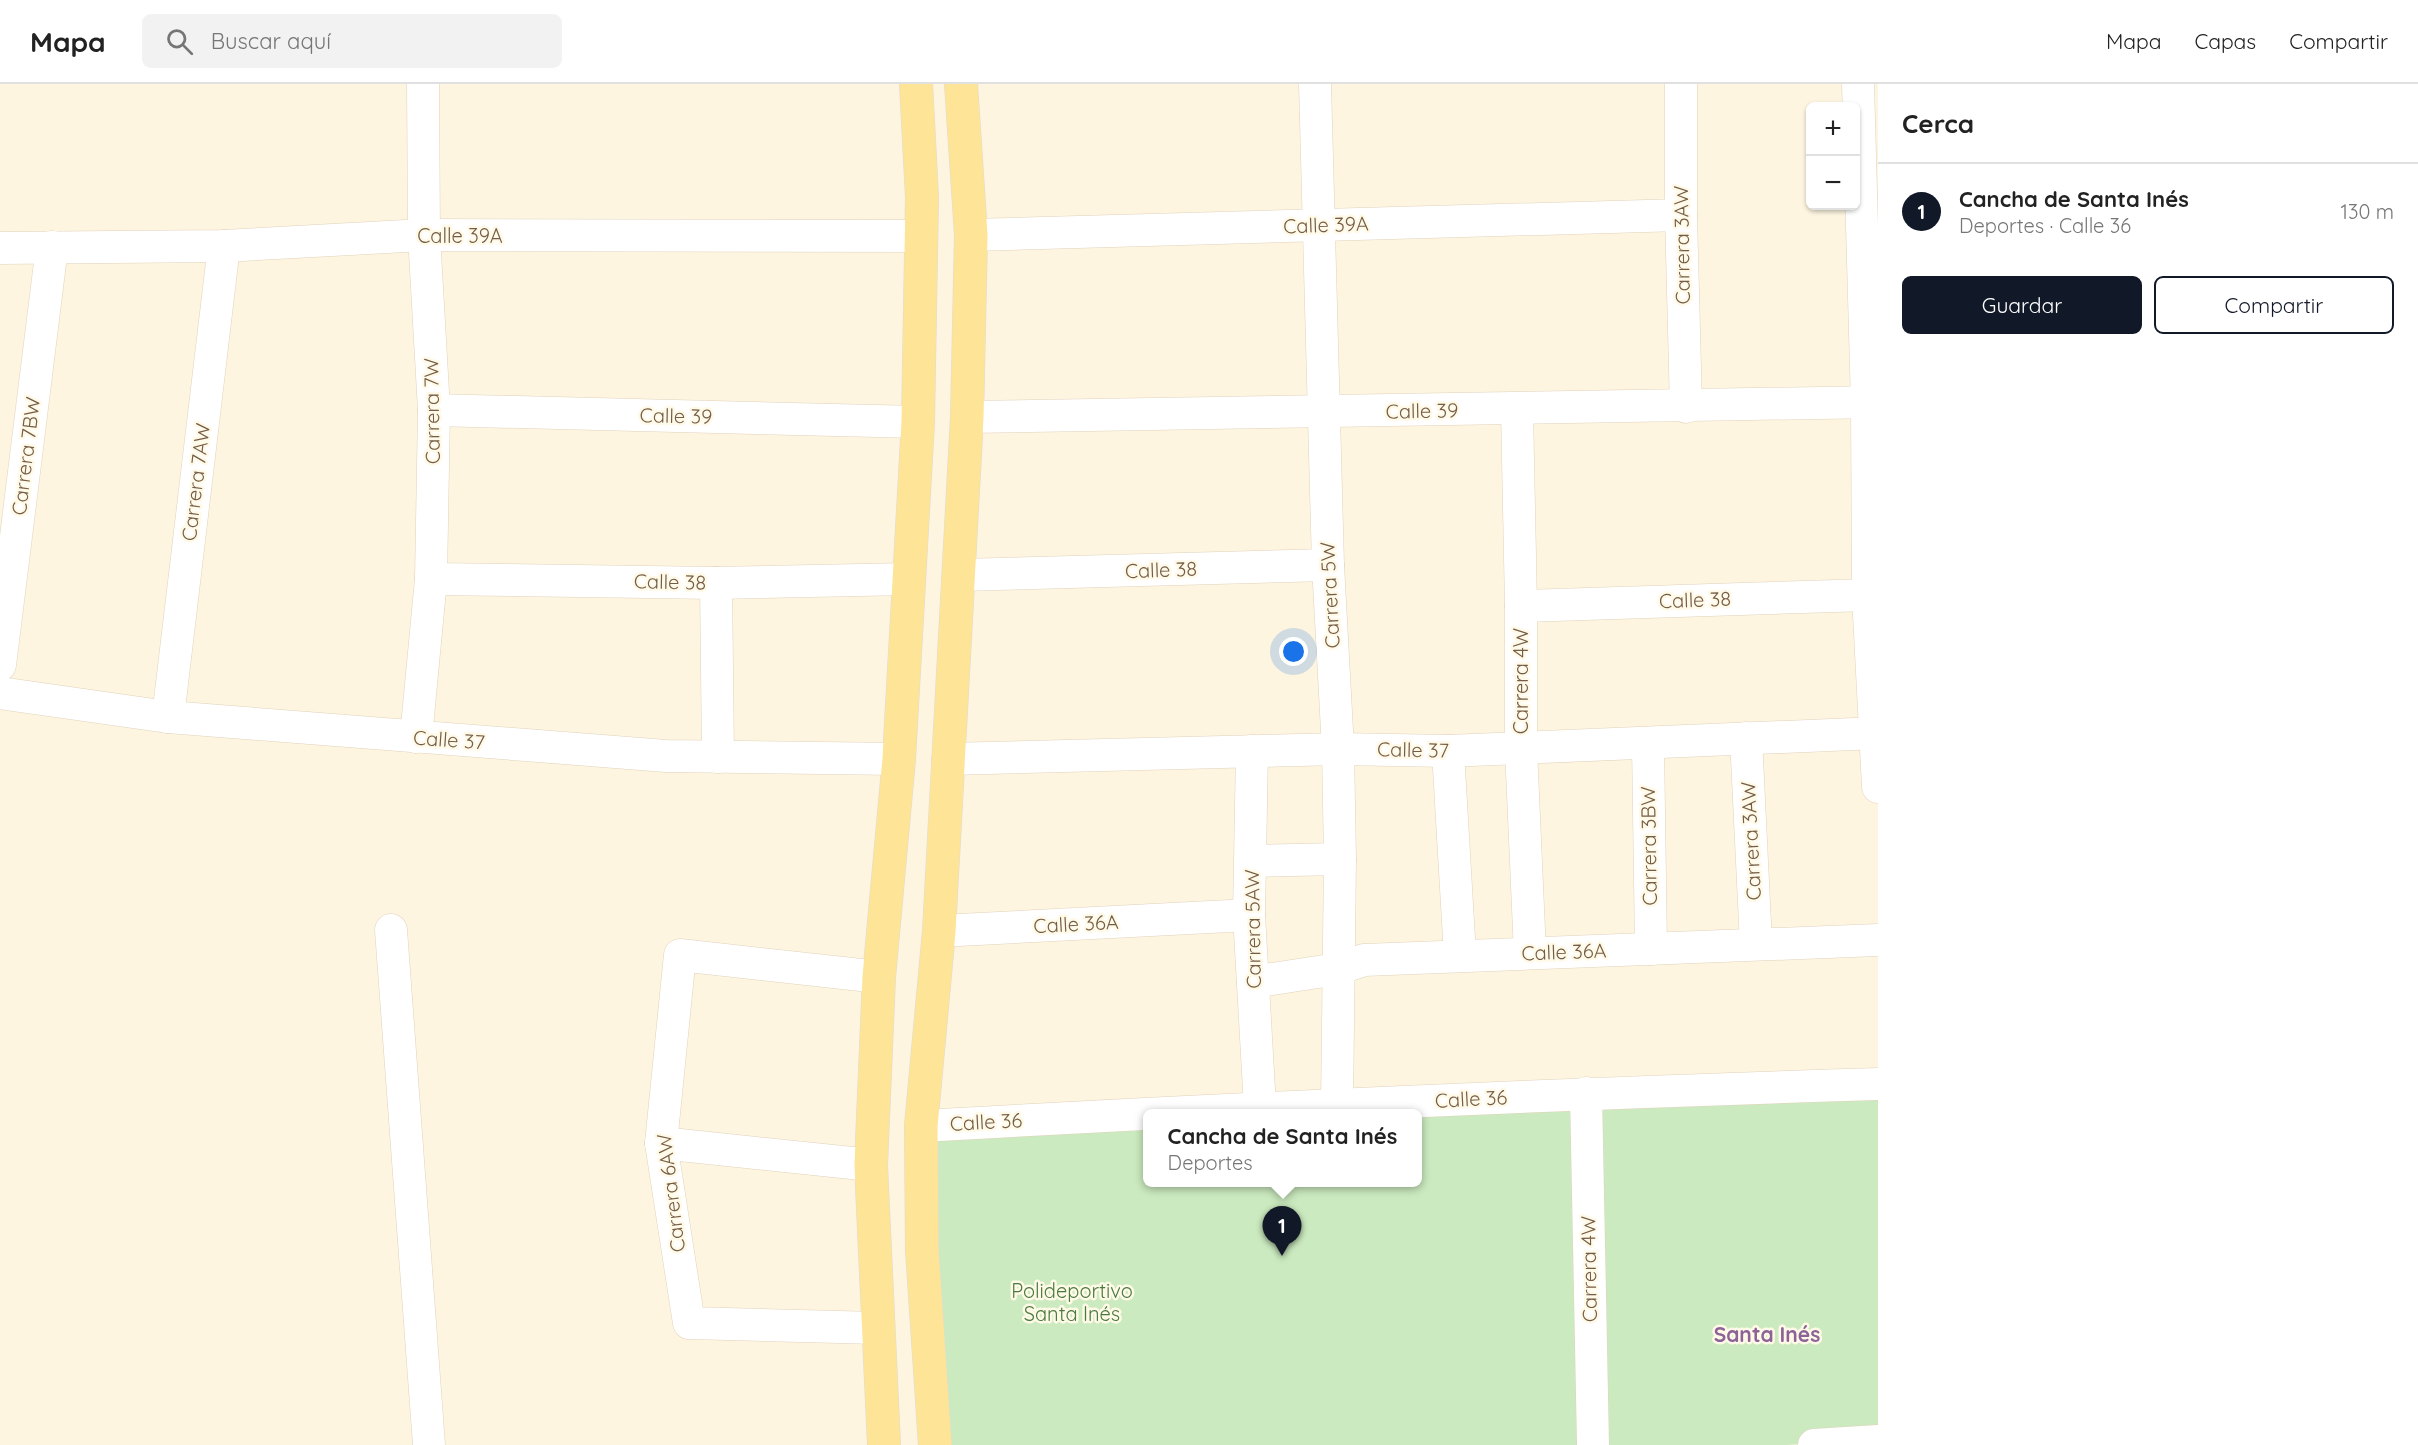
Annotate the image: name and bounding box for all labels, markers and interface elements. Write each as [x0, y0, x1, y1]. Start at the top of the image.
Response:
search box [142, 14, 562, 68]
text: Mapa [30, 24, 106, 59]
icon: search [163, 25, 196, 58]
text: Buscar aquí [211, 27, 331, 55]
text: Mapa [2106, 28, 2161, 54]
text: Capas [2194, 28, 2256, 54]
text: Compartir [2289, 28, 2388, 54]
map controls [1806, 102, 1860, 210]
button: + [1806, 102, 1860, 156]
text: Cerca [1902, 107, 1974, 140]
button: − [1806, 156, 1860, 210]
street label: Carrera 3AW [1668, 185, 1695, 305]
text: Cancha de Santa Inés [1959, 185, 2189, 213]
text: 1 [1918, 199, 1925, 224]
text: 130 m [2341, 199, 2394, 224]
street label: Calle 39A [1283, 211, 1369, 238]
text: Deportes · Calle 36 [1959, 213, 2131, 238]
street label: Calle 39A [417, 223, 503, 248]
button: Guardar [1902, 276, 2142, 334]
button: Compartir [2154, 276, 2394, 334]
street label: Carrera 7W [418, 358, 445, 464]
street label: Carrera 7BW [6, 395, 45, 517]
street label: Calle 39 [1385, 397, 1459, 424]
street label: Calle 39 [639, 402, 713, 429]
street label: Carrera 7AW [176, 422, 215, 542]
street label: Carrera 5W [1314, 541, 1345, 649]
street label: Calle 38 [1124, 556, 1198, 583]
street label: Calle 38 [634, 568, 706, 595]
street label: Calle 38 [1658, 586, 1732, 613]
street label: Carrera 4W [1508, 628, 1533, 734]
your location [1279, 637, 1308, 666]
street label: Calle 37 [412, 725, 486, 754]
street label: Calle 37 [1377, 736, 1449, 763]
street label: Carrera 3AW [1735, 781, 1766, 901]
street label: Carrera 3BW [1635, 786, 1662, 906]
street label: Carrera 5AW [1239, 869, 1266, 989]
street label: Calle 36A [1033, 909, 1119, 938]
street label: Calle 36A [1521, 938, 1607, 965]
street label: Calle 36 [1434, 1084, 1508, 1113]
street label: Calle 36 [949, 1107, 1023, 1136]
popup [1143, 1109, 1422, 1187]
text: Cancha de Santa Inés [1168, 1122, 1397, 1150]
street label: Carrera 6AW [651, 1132, 690, 1254]
text: Deportes [1168, 1150, 1253, 1175]
pin: 1 [1262, 1206, 1302, 1256]
street label: Carrera 4W [1575, 1216, 1602, 1322]
park label: Polideportivo Santa Inés [1011, 1278, 1133, 1326]
district label: Santa Inés [1714, 1321, 1820, 1347]

